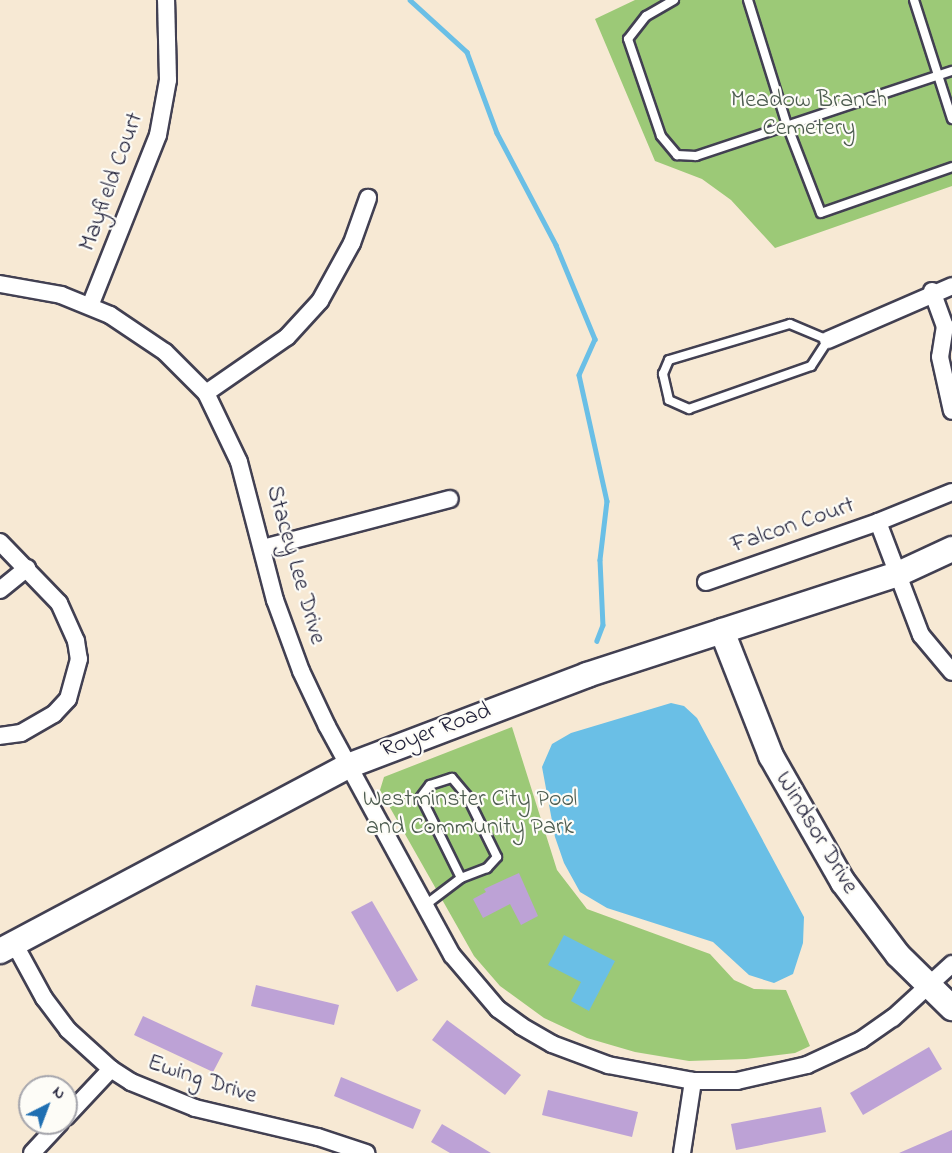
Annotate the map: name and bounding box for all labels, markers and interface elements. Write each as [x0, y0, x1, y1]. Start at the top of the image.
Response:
park label: Meadow Branch Cemetery [731, 87, 887, 143]
street label: Mayfield Court [74, 109, 150, 255]
street label: Stacey Lee Drive [259, 482, 331, 648]
street label: Falcon Court [728, 491, 858, 561]
street label: Royer Road [377, 697, 495, 765]
street label: Windsor Drive [768, 767, 864, 899]
park label: Westminster City Pool and Community Park [363, 786, 577, 842]
street label: Ewing Drive [144, 1049, 260, 1111]
north arrow [18, 1075, 78, 1135]
text: N [47, 1081, 71, 1106]

